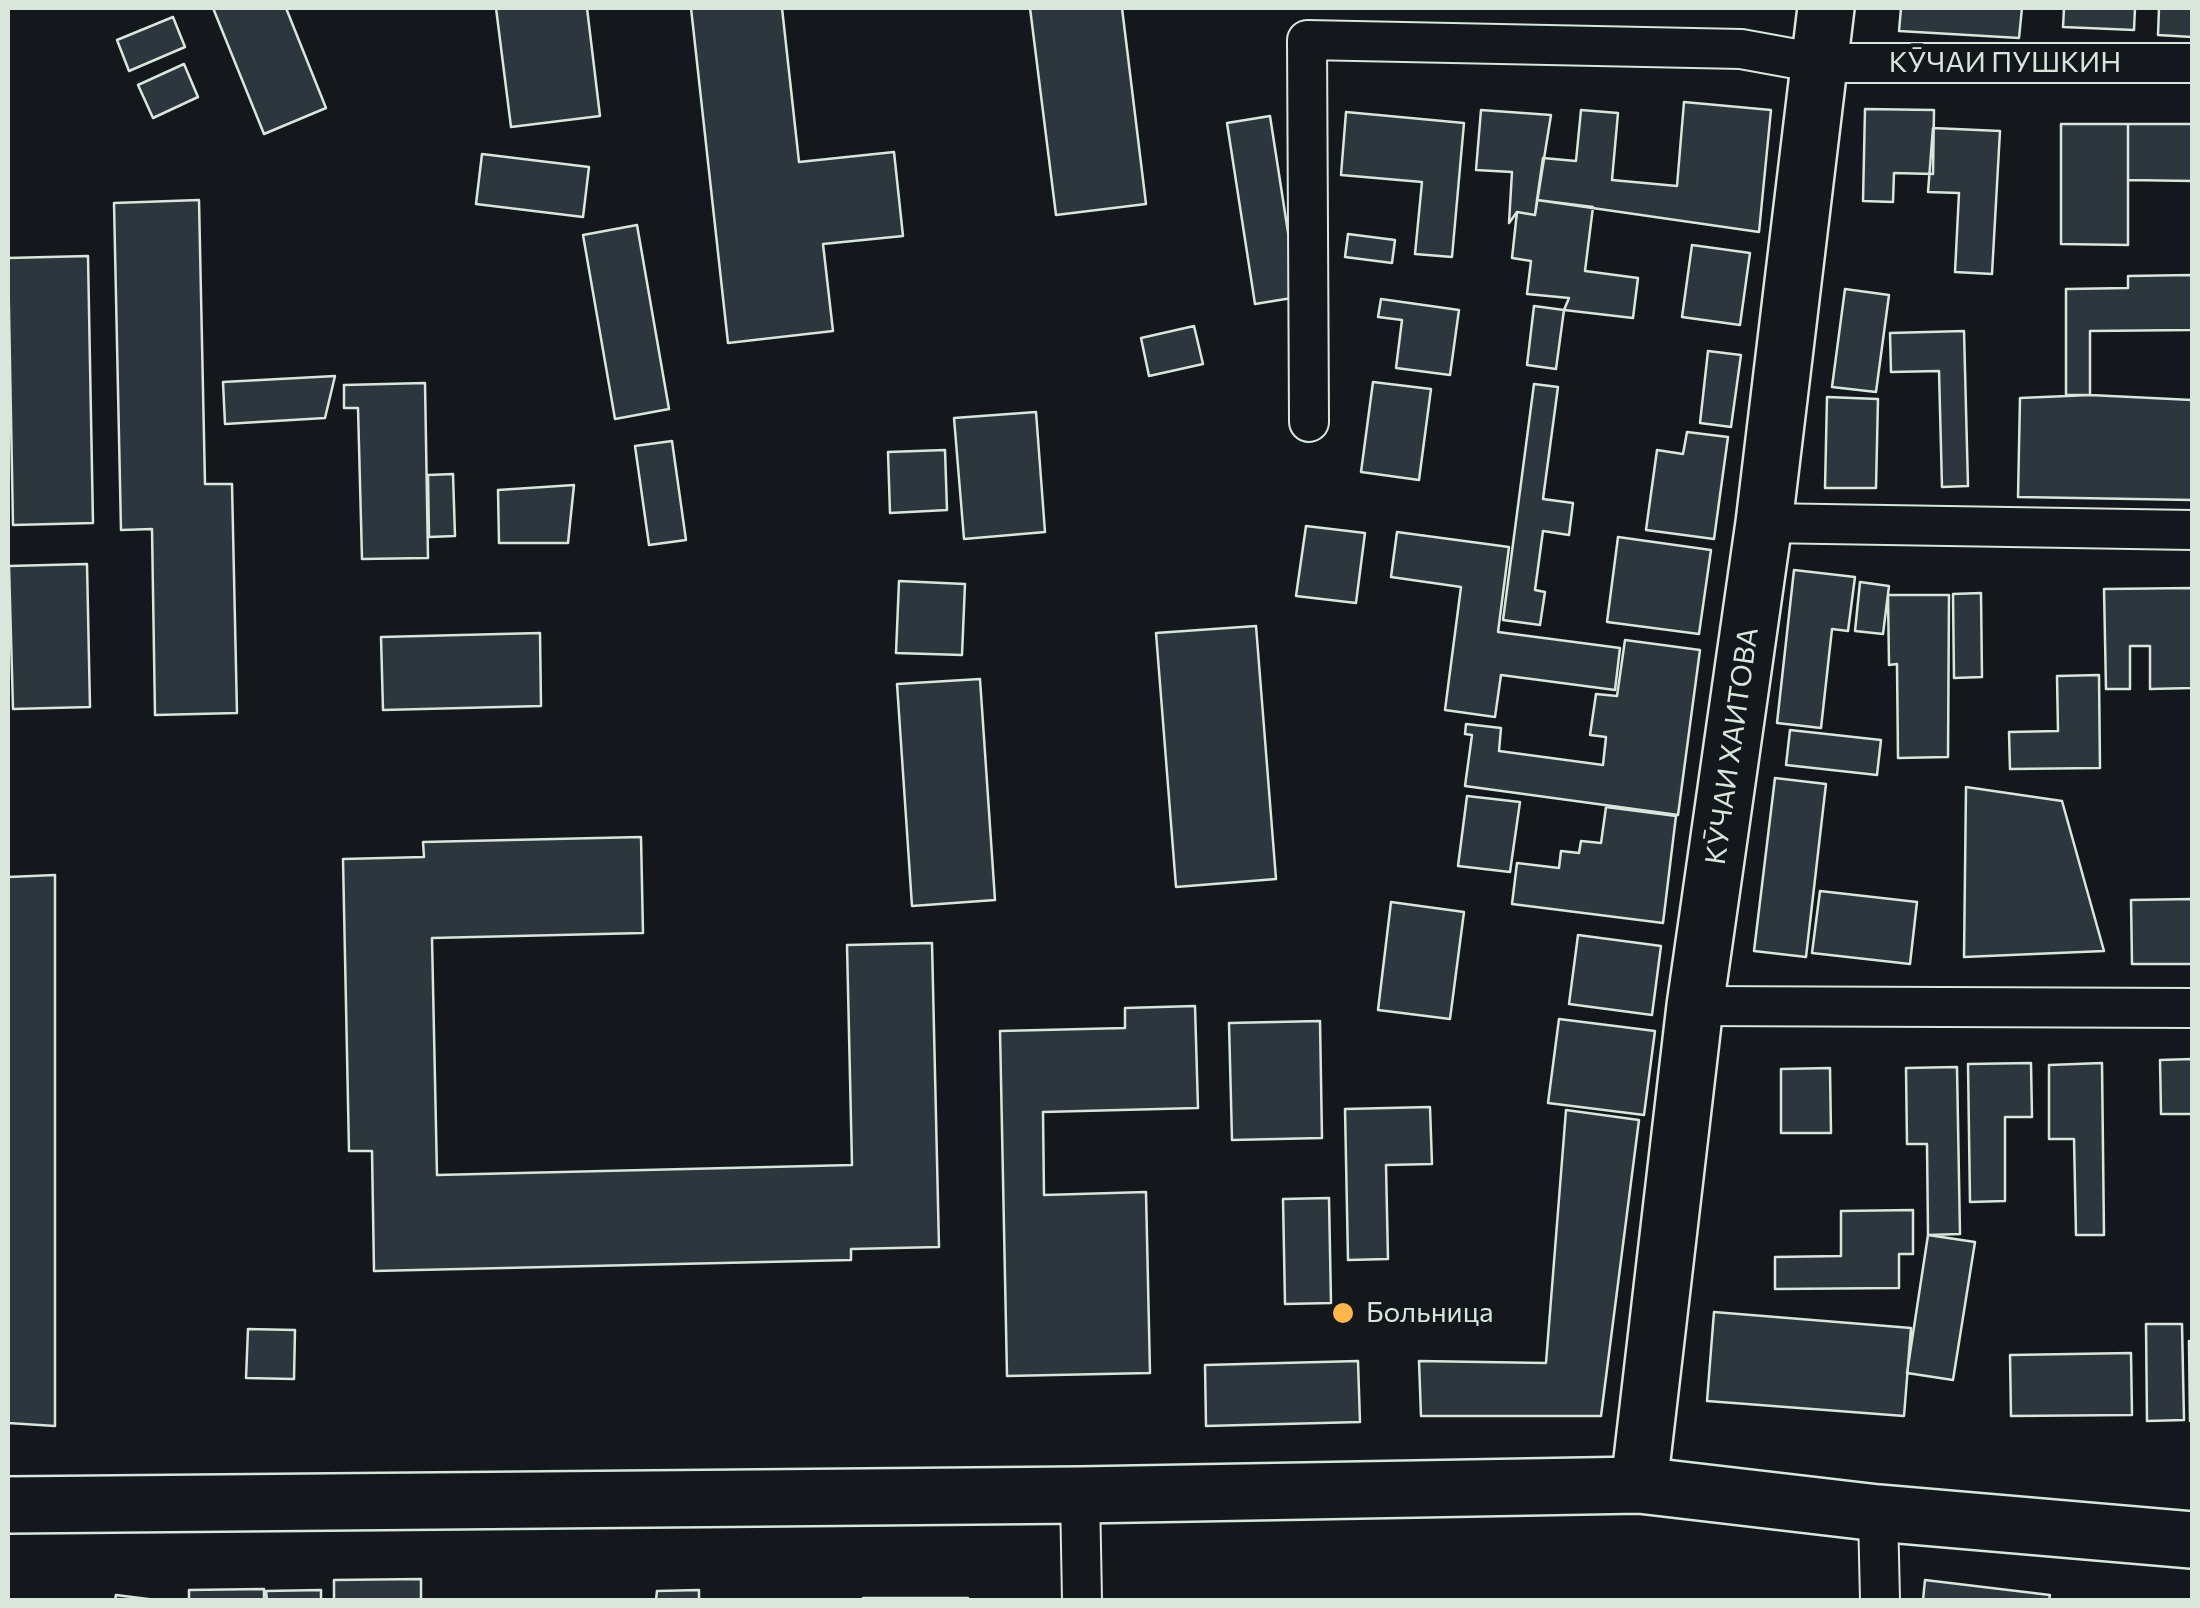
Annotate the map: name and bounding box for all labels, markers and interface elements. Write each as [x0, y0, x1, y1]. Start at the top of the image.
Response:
street label: КӮЧАИ ПУШКИН [1889, 46, 2121, 80]
street label: КӮЧАИ ХАИТОВА [1699, 625, 1765, 867]
place label: Больница [1366, 1296, 1493, 1330]
marker: Больница [1330, 1300, 1356, 1326]

